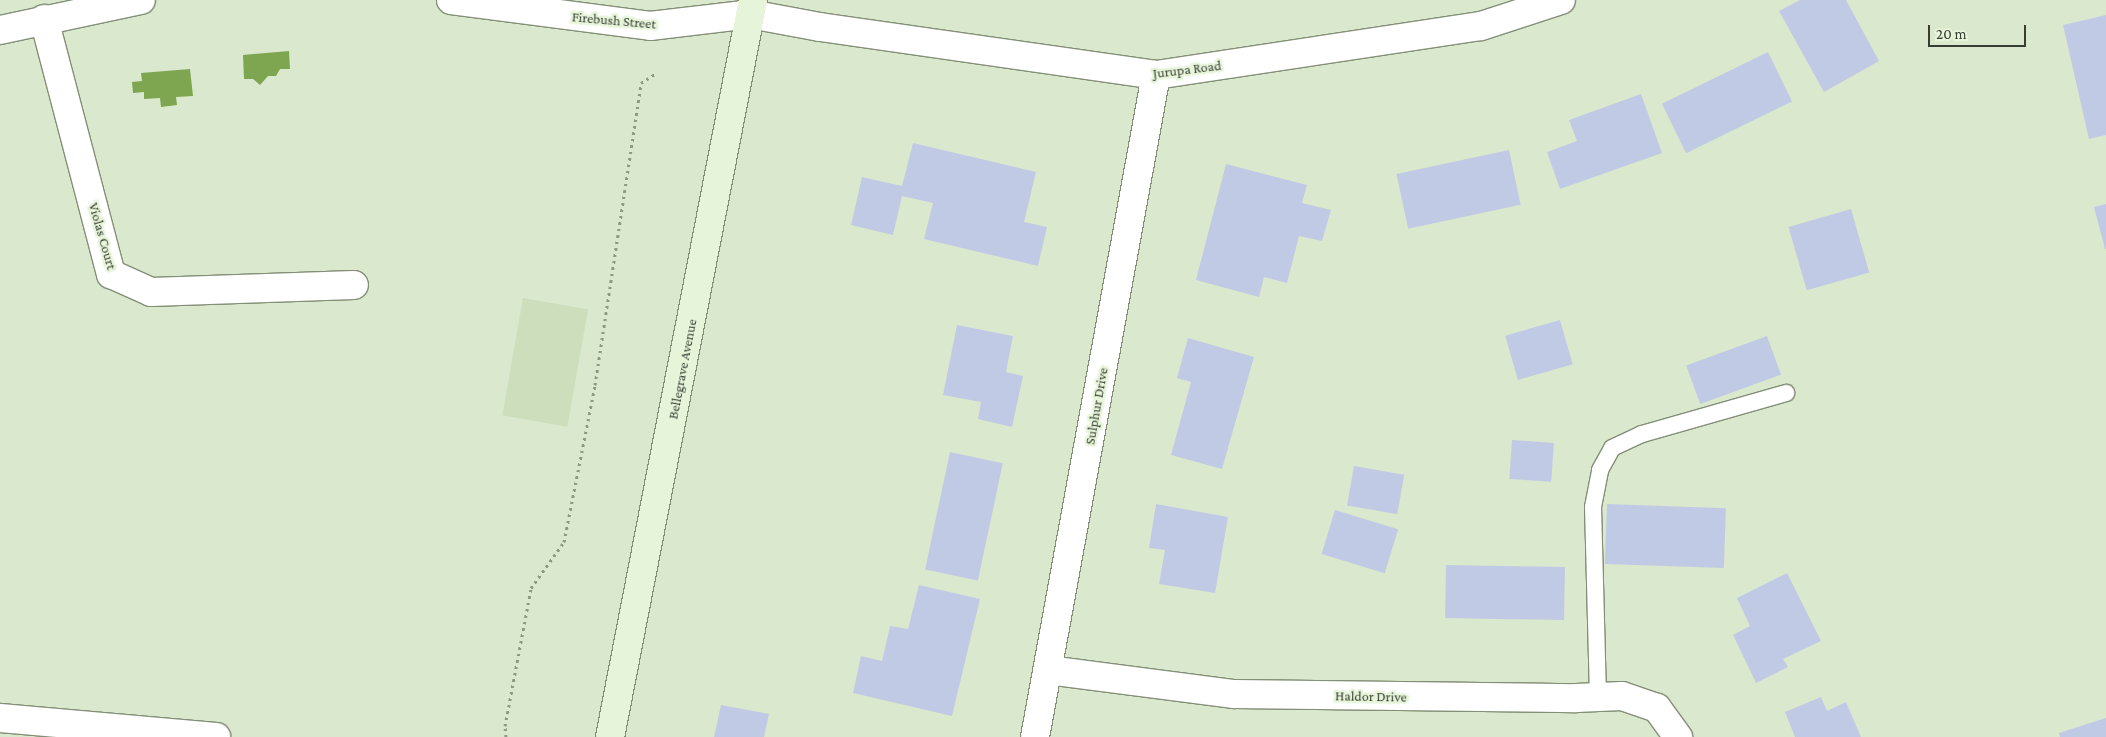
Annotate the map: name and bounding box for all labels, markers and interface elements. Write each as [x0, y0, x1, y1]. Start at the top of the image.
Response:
street label: Firebush Street [571, 8, 657, 32]
scale bar [1931, 15, 2028, 47]
text: 20 m [1936, 26, 1967, 42]
street label: Jurupa Road [1152, 56, 1222, 82]
street label: Violas Court [85, 201, 121, 271]
street label: Bellegrave Avenue [664, 318, 700, 420]
street label: Sulphur Drive [1081, 366, 1111, 446]
street label: Haldor Drive [1335, 687, 1407, 705]

